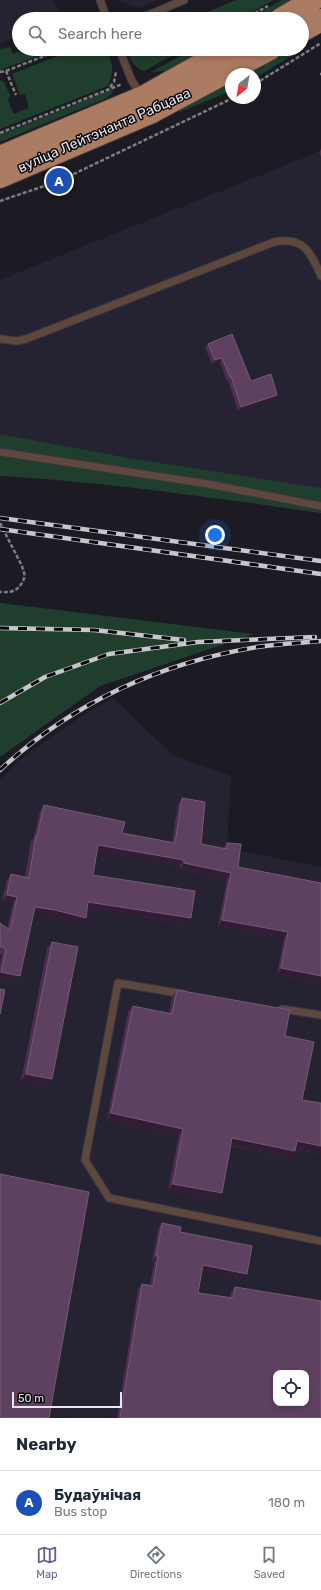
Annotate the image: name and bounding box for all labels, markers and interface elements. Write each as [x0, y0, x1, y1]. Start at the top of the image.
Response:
search box [12, 12, 309, 56]
icon: search [26, 23, 48, 45]
text: Search here [58, 25, 142, 43]
north arrow [225, 68, 261, 104]
street label: вуліца Лейтэнанта Рабцава [15, 85, 193, 176]
pin: A [46, 166, 72, 196]
your location [205, 525, 225, 545]
map controls [273, 1370, 309, 1406]
button: locate [273, 1370, 309, 1406]
scale bar [12, 1390, 122, 1409]
text: 50 m [18, 1392, 44, 1405]
text: Nearby [16, 1434, 77, 1454]
text: Будаўнічая [54, 1486, 141, 1504]
text: A [24, 1495, 34, 1510]
text: 180 m [268, 1495, 305, 1510]
text: Bus stop [54, 1504, 107, 1519]
tab: Map [36, 1544, 58, 1581]
tab: Directions [130, 1544, 182, 1581]
tab: Saved [254, 1544, 285, 1581]

